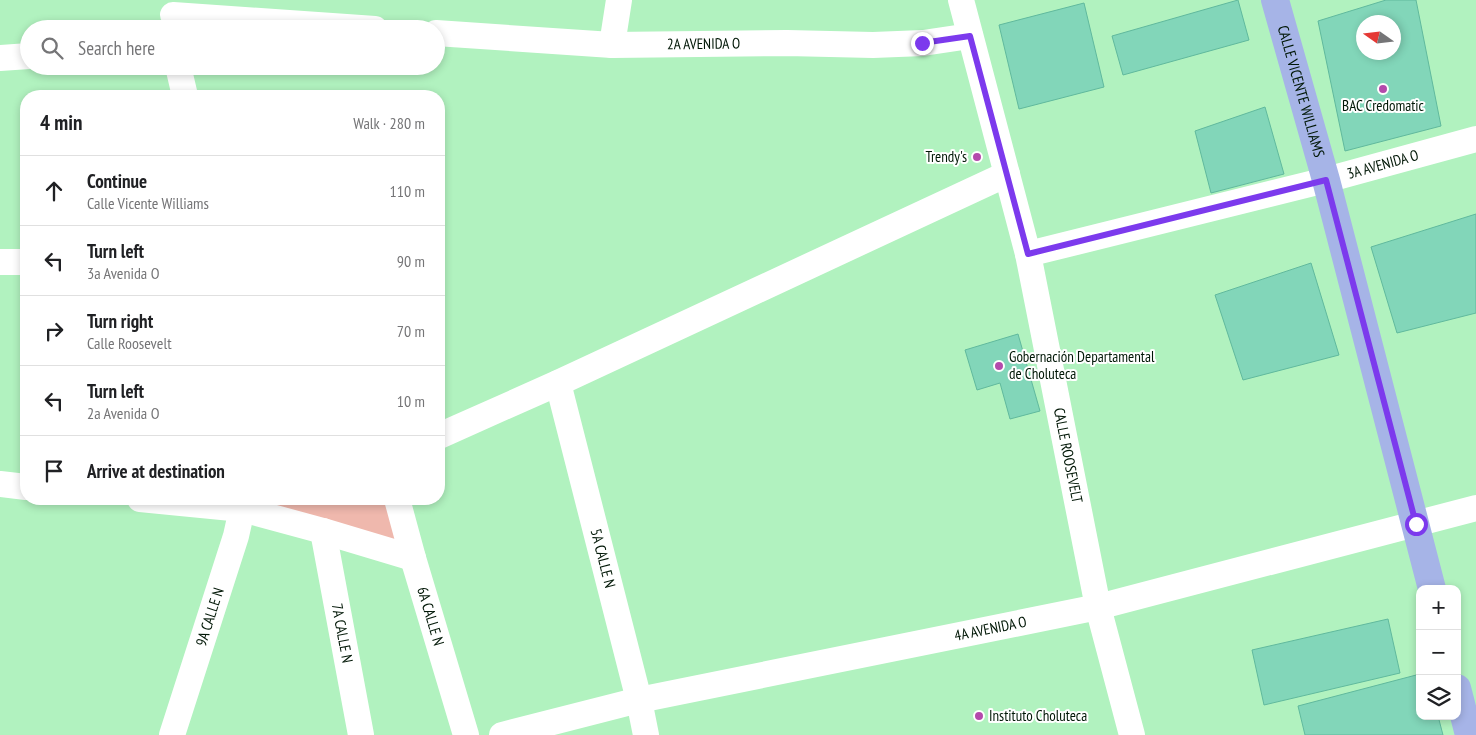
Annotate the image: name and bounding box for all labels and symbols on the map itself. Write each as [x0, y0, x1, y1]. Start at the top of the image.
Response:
north arrow [1356, 15, 1401, 60]
street label: CALLE VICENTE WILLIAMS [1274, 23, 1329, 159]
route end [911, 32, 934, 55]
street label: 2A AVENIDA O [667, 34, 740, 53]
marker: BAC Credomatic [1377, 83, 1389, 95]
place label: BAC Credomatic [1342, 96, 1425, 115]
street label: 3A AVENIDA O [1345, 145, 1421, 183]
place label: Trendy's [926, 147, 967, 166]
marker: Trendy's [971, 151, 983, 163]
place label: Gobernación Departamental de Choluteca [1009, 347, 1155, 383]
marker: Gobernación Departamental de Choluteca [993, 360, 1005, 372]
street label: CALLE ROOSEVELT [1050, 406, 1087, 505]
route start [1405, 513, 1428, 536]
street label: 5A CALLE N [587, 527, 620, 590]
street label: 9A CALLE N [191, 585, 228, 648]
street label: 6A CALLE N [413, 585, 449, 648]
street label: 7A CALLE N [328, 602, 357, 664]
street label: 4A AVENIDA O [953, 612, 1028, 645]
place label: Instituto Choluteca [989, 706, 1087, 725]
marker: Instituto Choluteca [973, 710, 985, 722]

